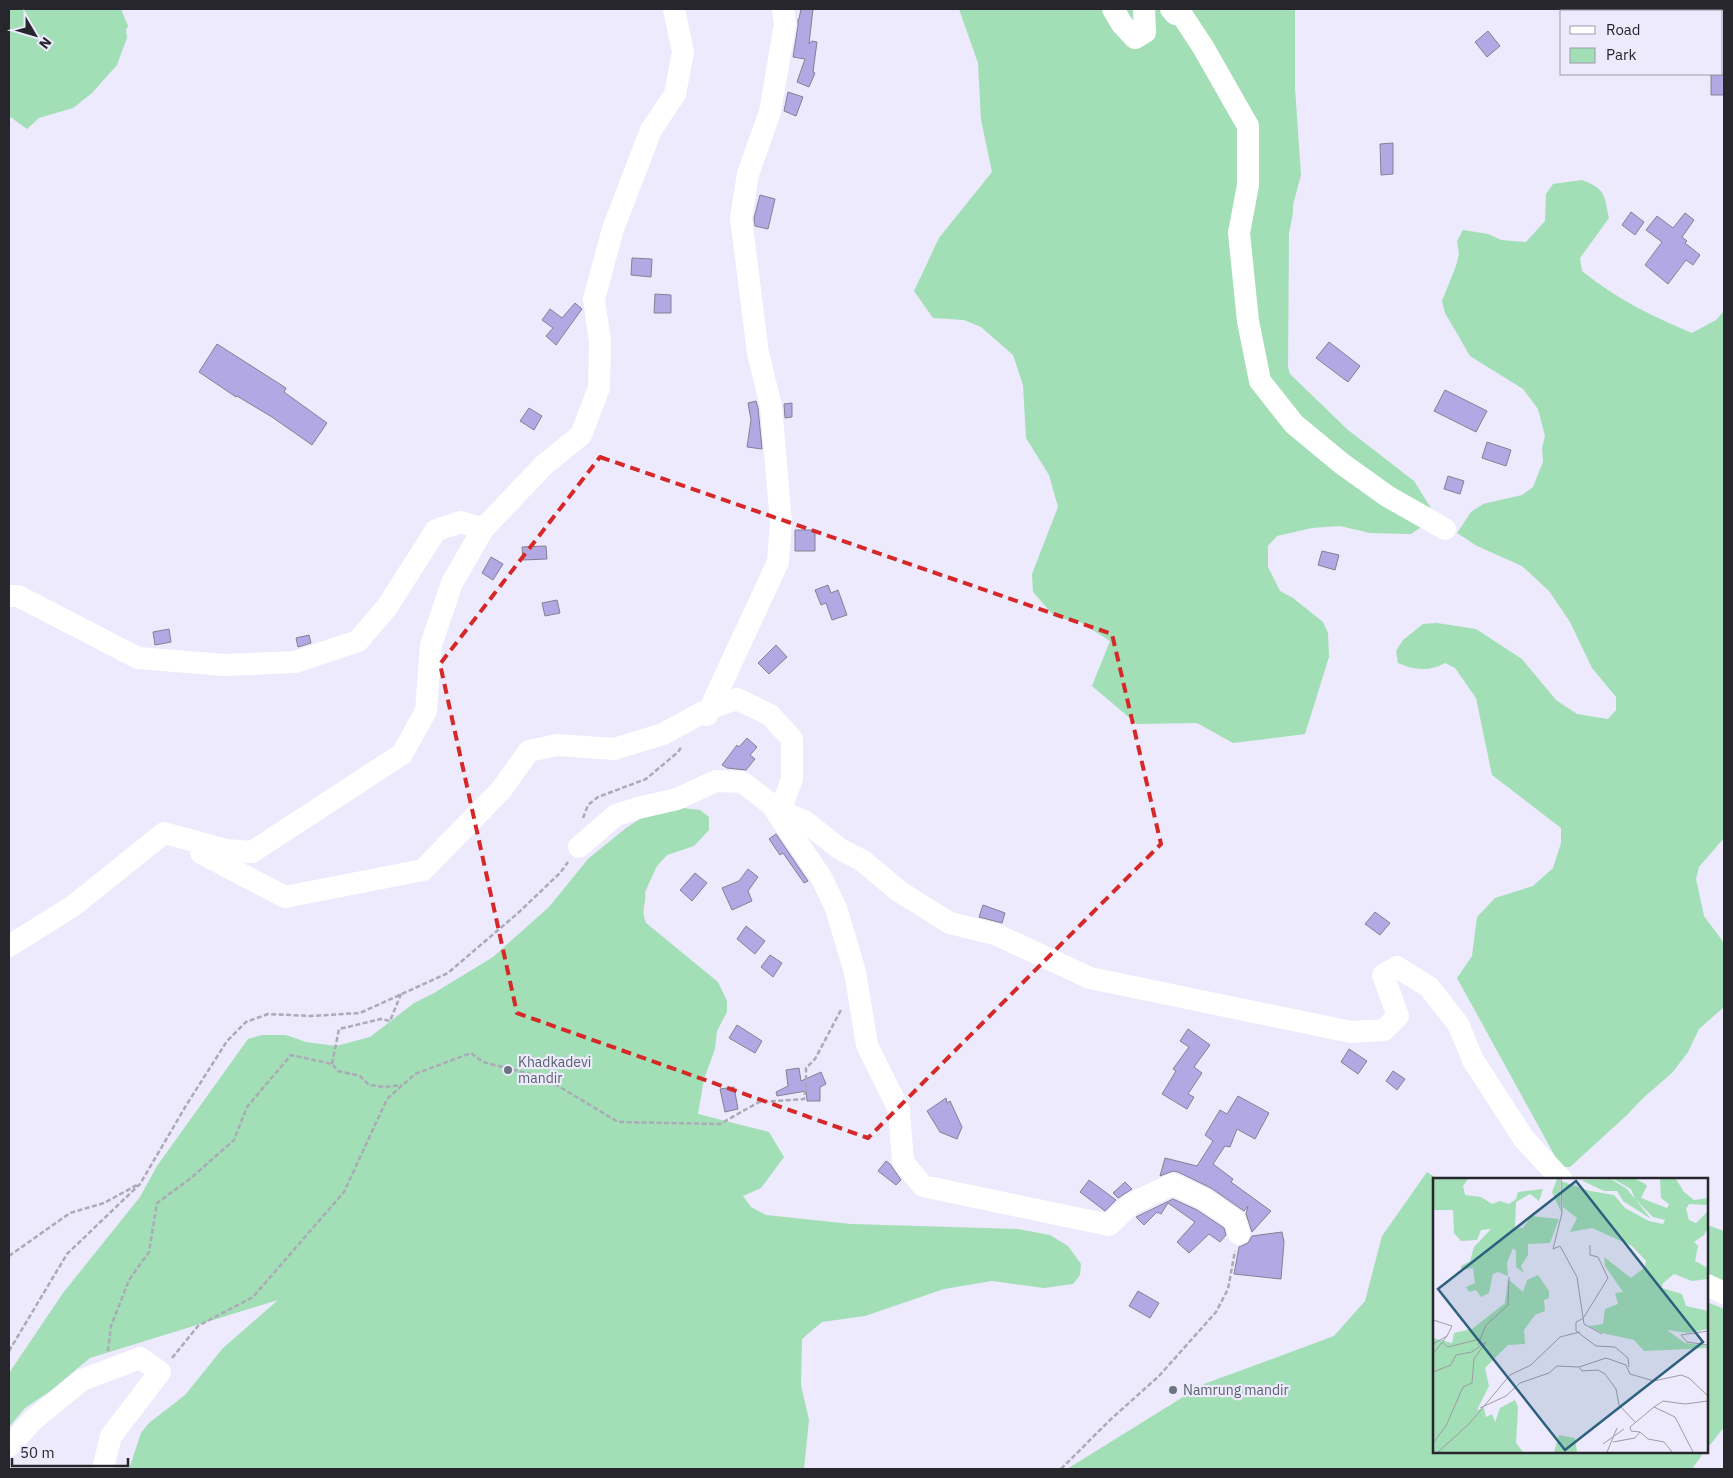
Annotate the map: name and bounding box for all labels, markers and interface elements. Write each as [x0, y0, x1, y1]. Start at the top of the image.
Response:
north arrow [10, 10, 60, 60]
legend [1560, 10, 1723, 75]
text: Road [1606, 20, 1641, 39]
text: N [35, 33, 55, 53]
text: Park [1606, 45, 1636, 64]
place label: Khadkadevi mandir [518, 1053, 591, 1087]
marker: Khadkadevi mandir [502, 1064, 514, 1076]
inset map [1433, 1178, 1708, 1453]
place label: Namrung mandir [1183, 1381, 1289, 1399]
marker: Namrung mandir [1167, 1384, 1179, 1396]
scale bar [12, 1436, 129, 1468]
text: 50 m [20, 1443, 55, 1462]

